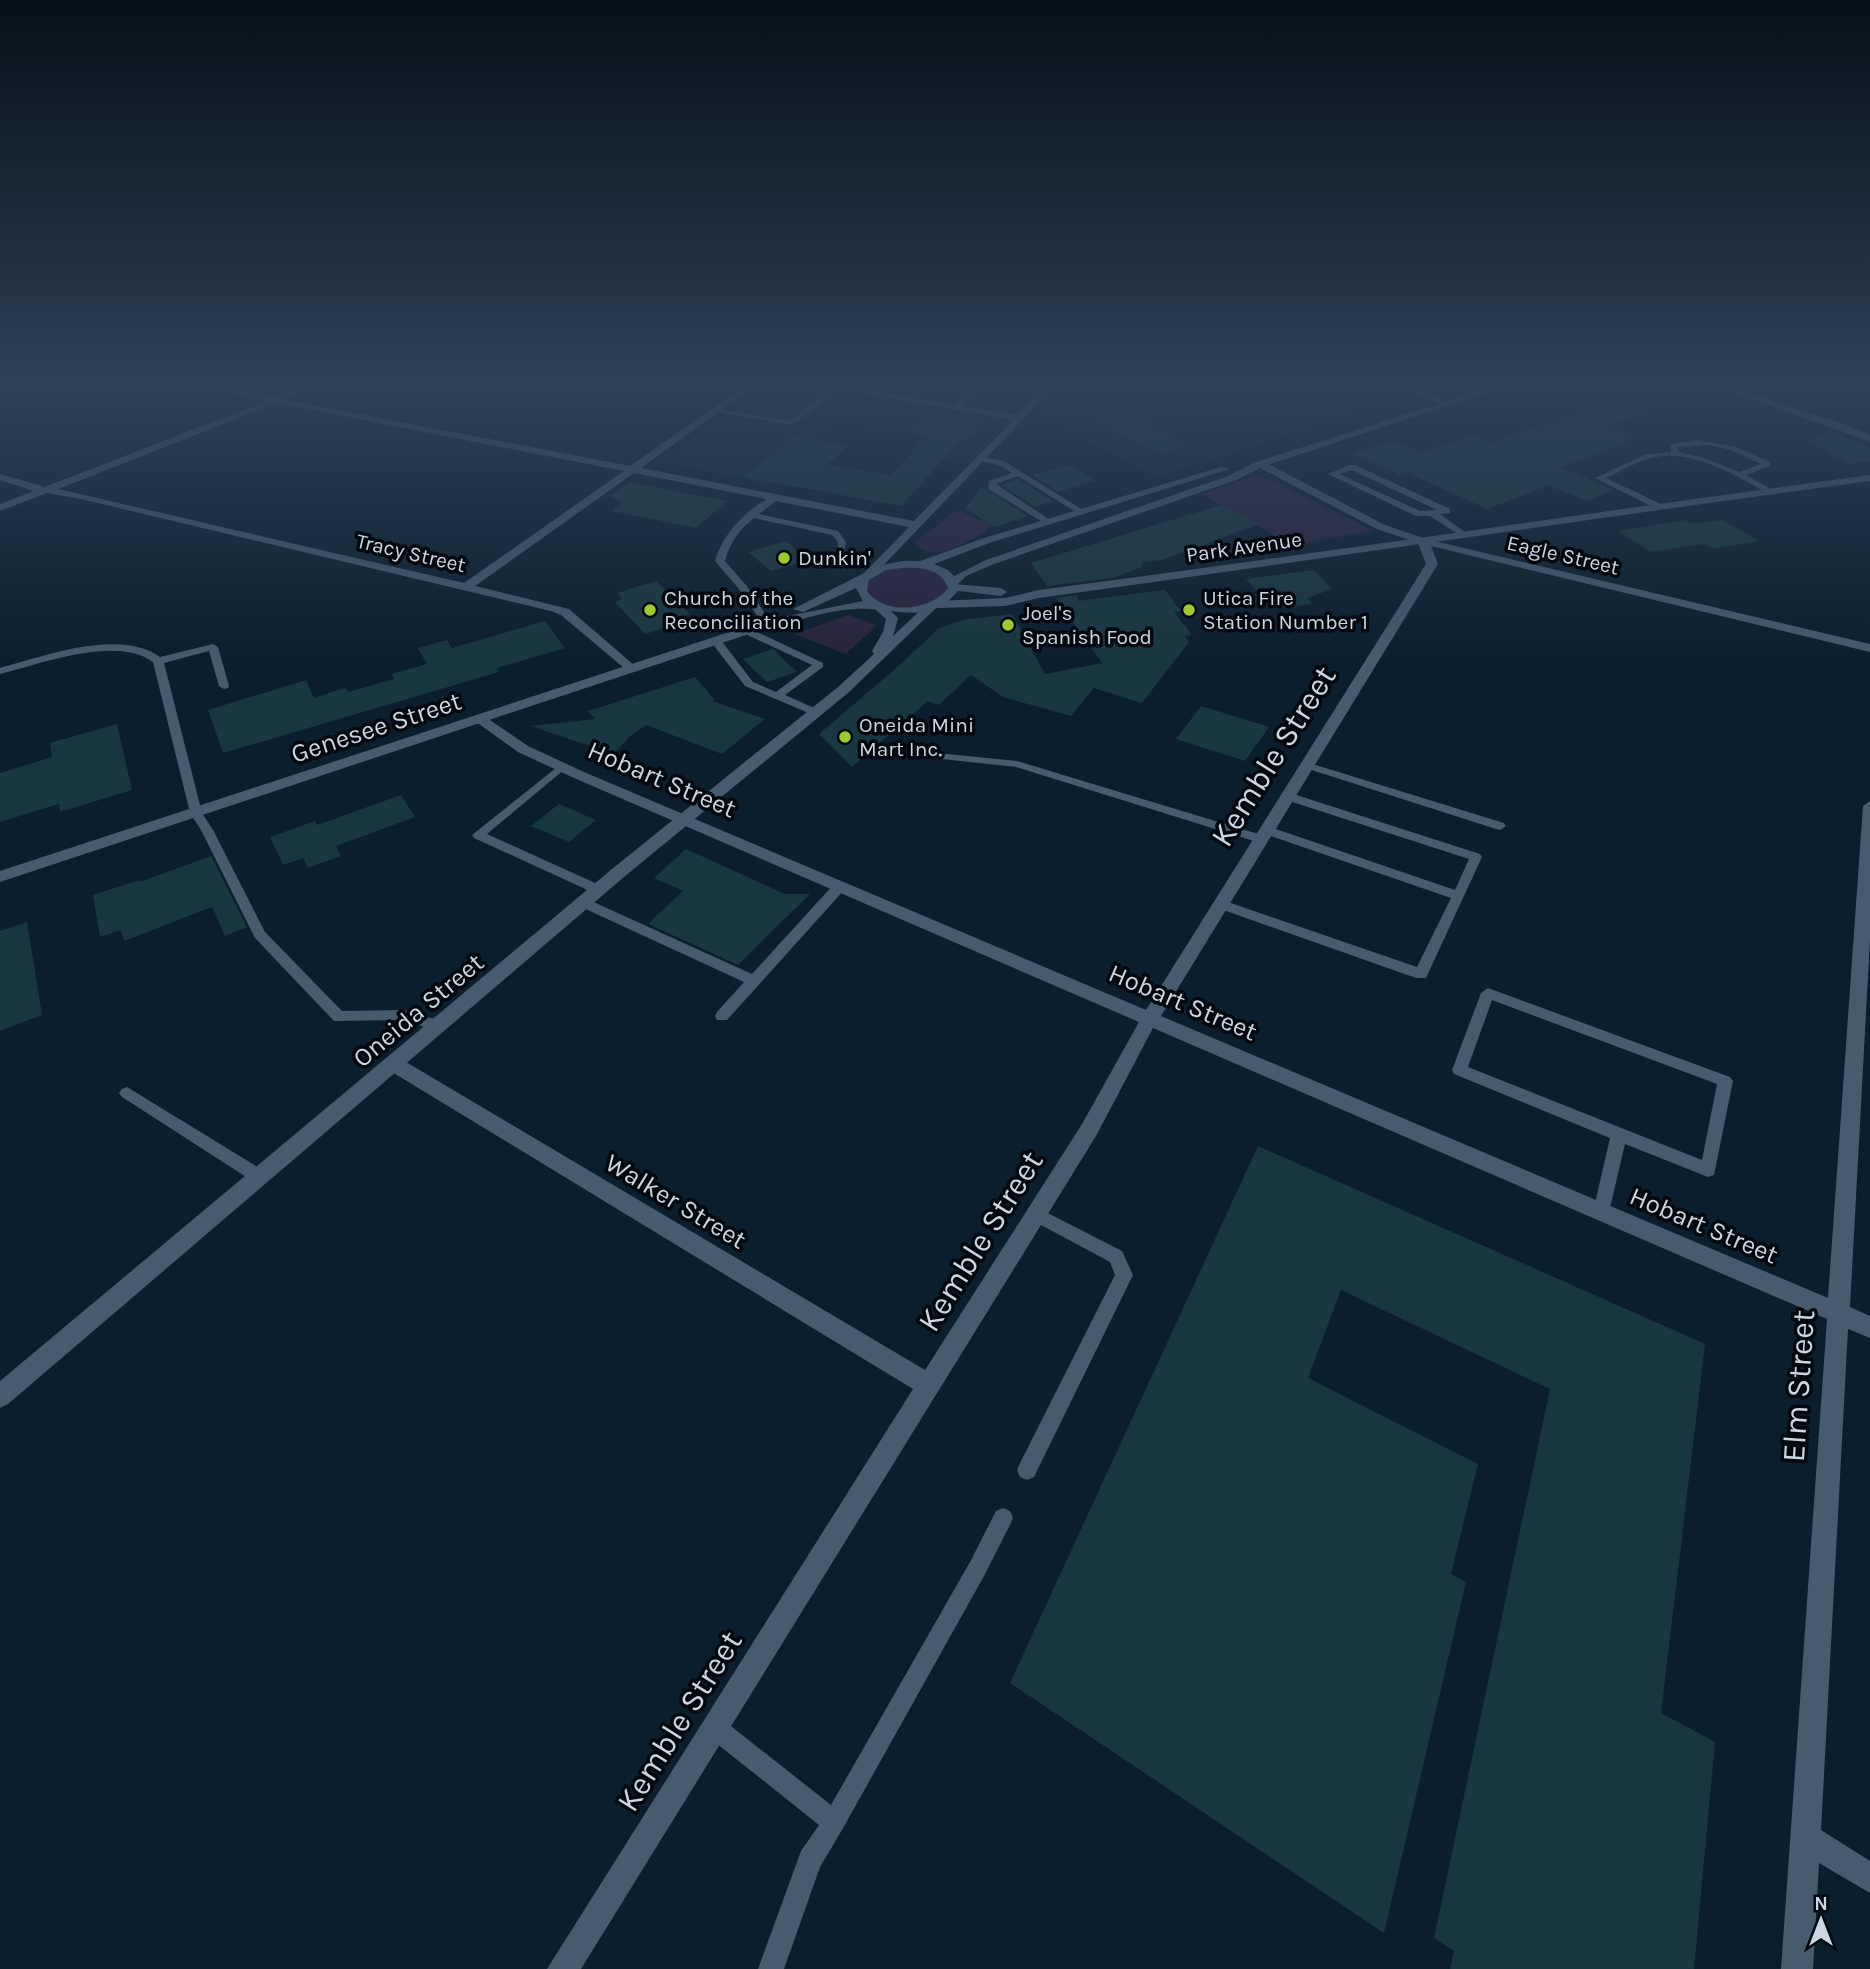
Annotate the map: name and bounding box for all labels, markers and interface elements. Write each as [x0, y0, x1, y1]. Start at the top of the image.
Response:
street label: Park Avenue [1185, 527, 1303, 567]
street label: Tracy Street [354, 529, 468, 577]
street label: Eagle Street [1505, 530, 1622, 580]
place label: Dunkin' [798, 546, 871, 570]
marker: Dunkin' [776, 550, 792, 566]
place label: Church of the Reconciliation [664, 586, 802, 634]
place label: Utica Fire Station Number 1 [1203, 586, 1368, 634]
place label: Joel's Spanish Food [1022, 601, 1152, 649]
marker: Church of the Reconciliation [642, 602, 658, 618]
marker: Utica Fire Station Number 1 [1181, 602, 1197, 618]
marker: Joel's Spanish Food [1000, 617, 1016, 633]
street label: Kemble Street [1203, 659, 1344, 853]
street label: Genesee Street [287, 685, 465, 770]
place label: Oneida Mini Mart Inc. [859, 713, 974, 761]
marker: Oneida Mini Mart Inc. [837, 729, 853, 745]
street label: Hobart Street [583, 734, 741, 825]
street label: Oneida Street [347, 947, 490, 1074]
street label: Hobart Street [1104, 957, 1262, 1048]
street label: Kemble Street [910, 1144, 1051, 1338]
street label: Walker Street [600, 1147, 752, 1256]
street label: Hobart Street [1625, 1180, 1783, 1271]
street label: Elm Street [1775, 1309, 1822, 1463]
street label: Kemble Street [609, 1624, 750, 1818]
north arrow [1786, 1885, 1856, 1955]
text: N [1814, 1893, 1828, 1915]

